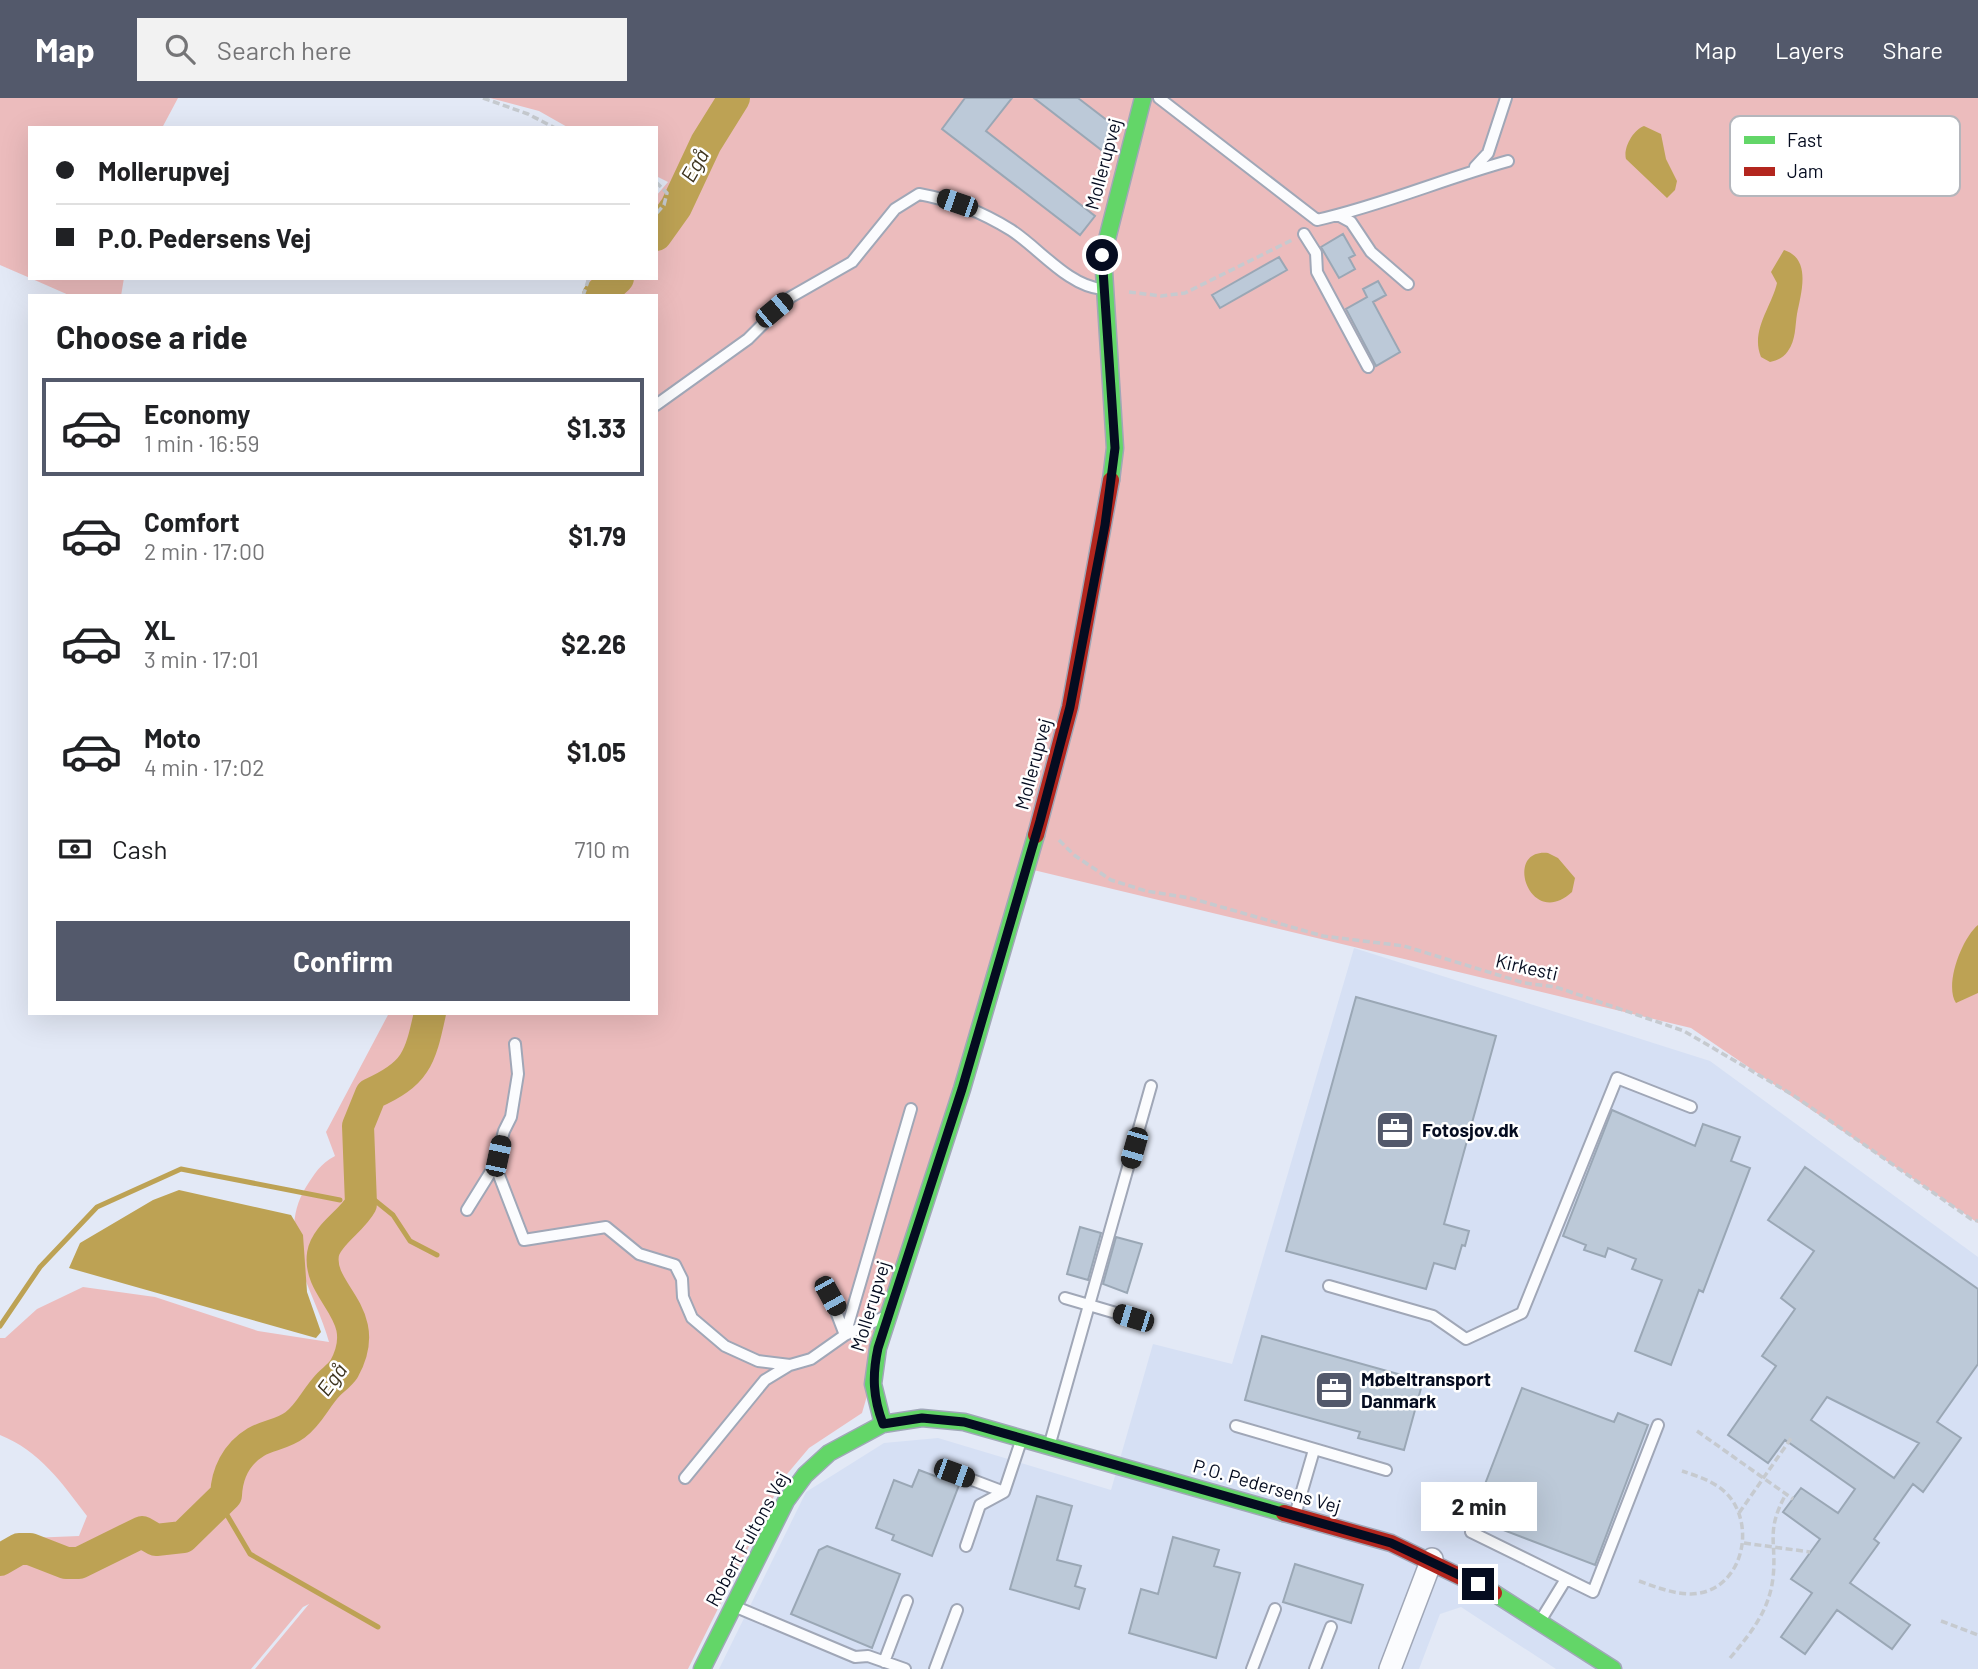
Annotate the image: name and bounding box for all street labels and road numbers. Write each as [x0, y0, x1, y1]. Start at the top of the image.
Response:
street label: Mollerupvej [1079, 116, 1126, 212]
street label: Mollerupvej [1009, 716, 1056, 812]
street label: Kirkesti [1494, 948, 1561, 985]
street label: Mollerupvej [845, 1258, 894, 1354]
street label: P.O. Pedersens Vej [1191, 1453, 1344, 1518]
street label: Robert Fultons Vej [700, 1467, 793, 1610]

